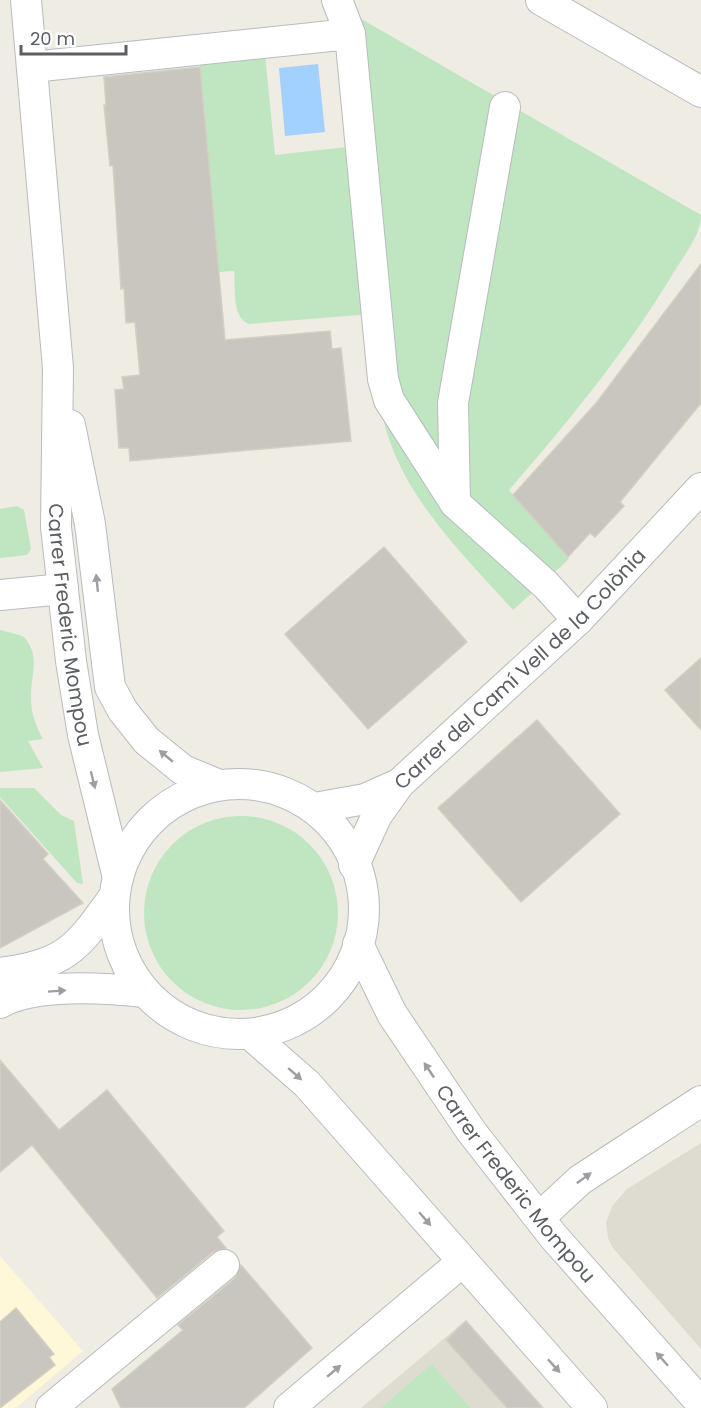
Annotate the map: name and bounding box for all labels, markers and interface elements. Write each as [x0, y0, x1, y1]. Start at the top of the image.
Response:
scale bar [21, 18, 126, 56]
text: 20 m [30, 26, 75, 51]
street label: Carrer Frederic Mompou [42, 503, 99, 749]
street label: Carrer del Camí Vell de la Colònia [388, 542, 652, 796]
one-way arrow [92, 574, 102, 593]
one-way arrow [159, 751, 174, 763]
one-way arrow [88, 771, 98, 790]
one-way arrow [47, 986, 66, 995]
one-way arrow [423, 1062, 435, 1078]
one-way arrow [288, 1067, 303, 1081]
street label: Carrer Frederic Mompou [430, 1079, 602, 1289]
one-way arrow [576, 1173, 591, 1185]
one-way arrow [418, 1212, 432, 1227]
one-way arrow [656, 1352, 669, 1367]
one-way arrow [547, 1358, 560, 1373]
one-way arrow [326, 1364, 342, 1377]

